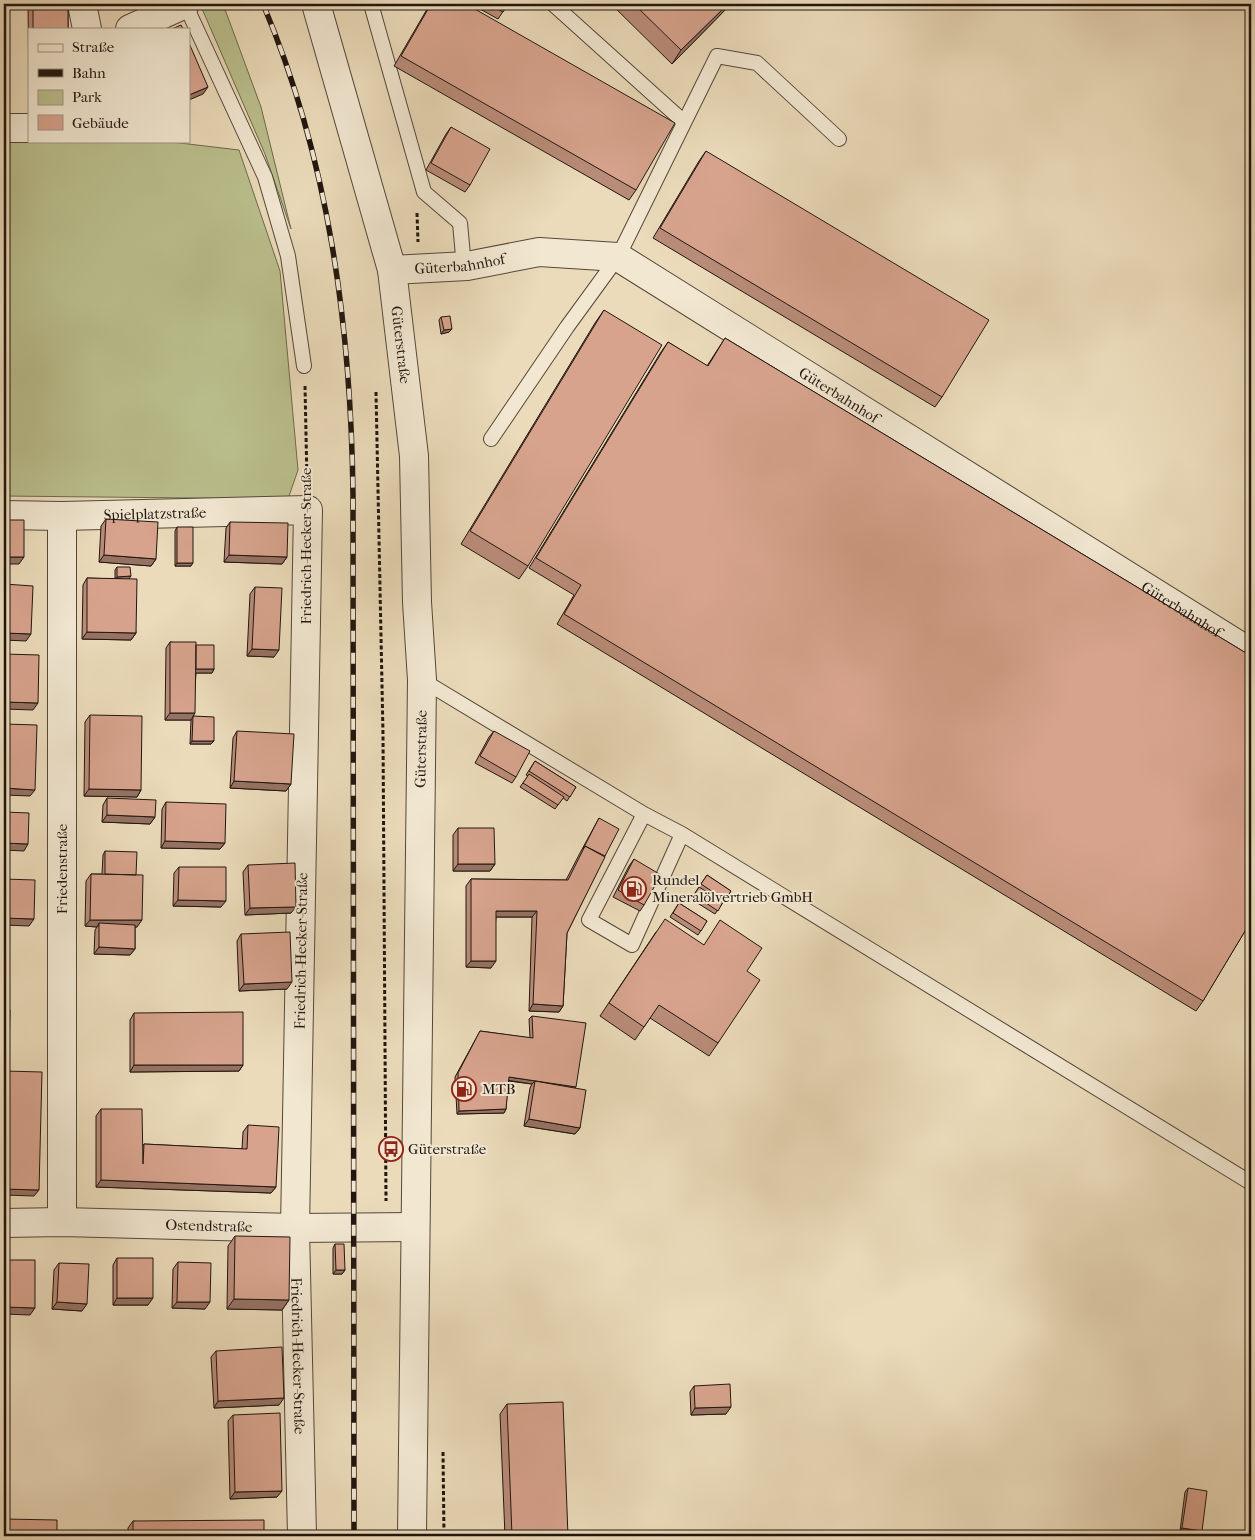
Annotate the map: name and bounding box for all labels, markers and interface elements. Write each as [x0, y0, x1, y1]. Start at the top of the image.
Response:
legend [28, 28, 190, 142]
text: Straße [72, 38, 115, 56]
text: Bahn [72, 64, 106, 82]
text: Park [72, 88, 102, 106]
text: Gebäude [72, 114, 129, 132]
street label: Güterbahnhof [414, 249, 509, 278]
street label: Güterstraße [387, 305, 414, 385]
street label: Güterbahnhof [795, 363, 885, 428]
street label: Friedrich-Hecker-Straße [297, 467, 315, 624]
street label: Spielplatzstraße [103, 503, 207, 524]
street label: Güterbahnhof [1138, 578, 1227, 643]
street label: Güterstraße [411, 709, 431, 788]
street label: Friedenstraße [53, 823, 71, 914]
place label: Rundel Mineralölvertrieb GmbH [652, 871, 813, 906]
street label: Friedrich-Hecker-Straße [291, 872, 311, 1030]
fuel station icon: Rundel Mineralölvertrieb GmbH [621, 876, 647, 902]
fuel station icon: MTB [451, 1076, 477, 1102]
place label: MTB [482, 1080, 516, 1098]
bus stop icon: Güterstraße [378, 1136, 404, 1162]
place label: Güterstraße [408, 1140, 487, 1158]
street label: Ostendstraße [165, 1216, 253, 1236]
street label: Friedrich-Hecker-Straße [287, 1277, 309, 1435]

